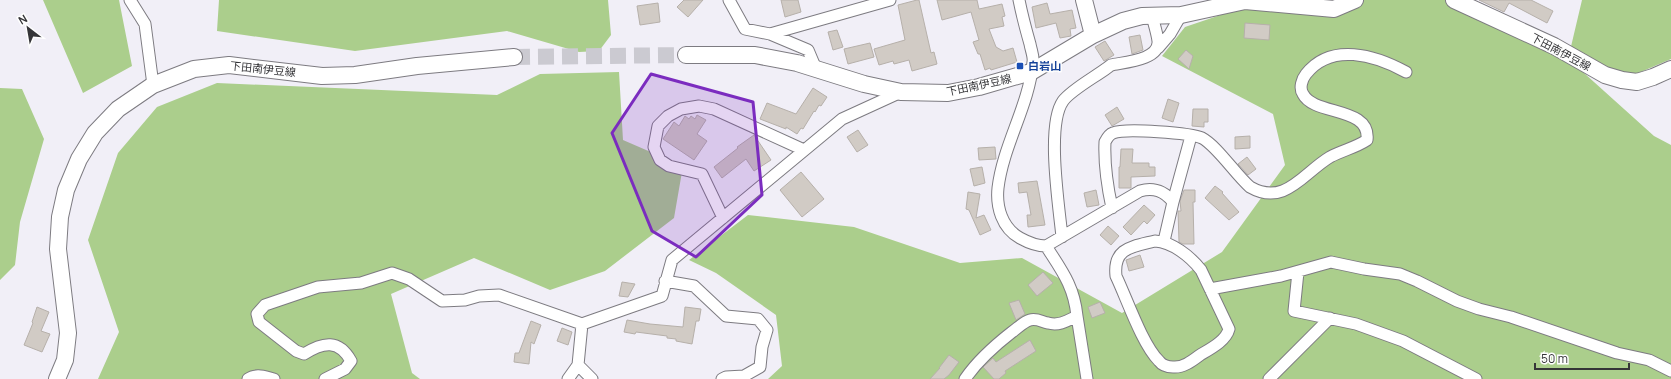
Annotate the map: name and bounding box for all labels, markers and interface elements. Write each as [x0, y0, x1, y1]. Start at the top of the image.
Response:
north arrow [8, 8, 48, 48]
text: N [15, 10, 30, 27]
street label: 下田南伊豆線 [1529, 29, 1594, 74]
street label: 下田南伊豆線 [229, 58, 297, 79]
place label: 白岩山 [1028, 58, 1061, 73]
marker: 白岩山 [1015, 61, 1025, 71]
street label: 下田南伊豆線 [945, 70, 1013, 99]
scale bar [1535, 345, 1629, 371]
text: 50 m [1541, 350, 1568, 367]

